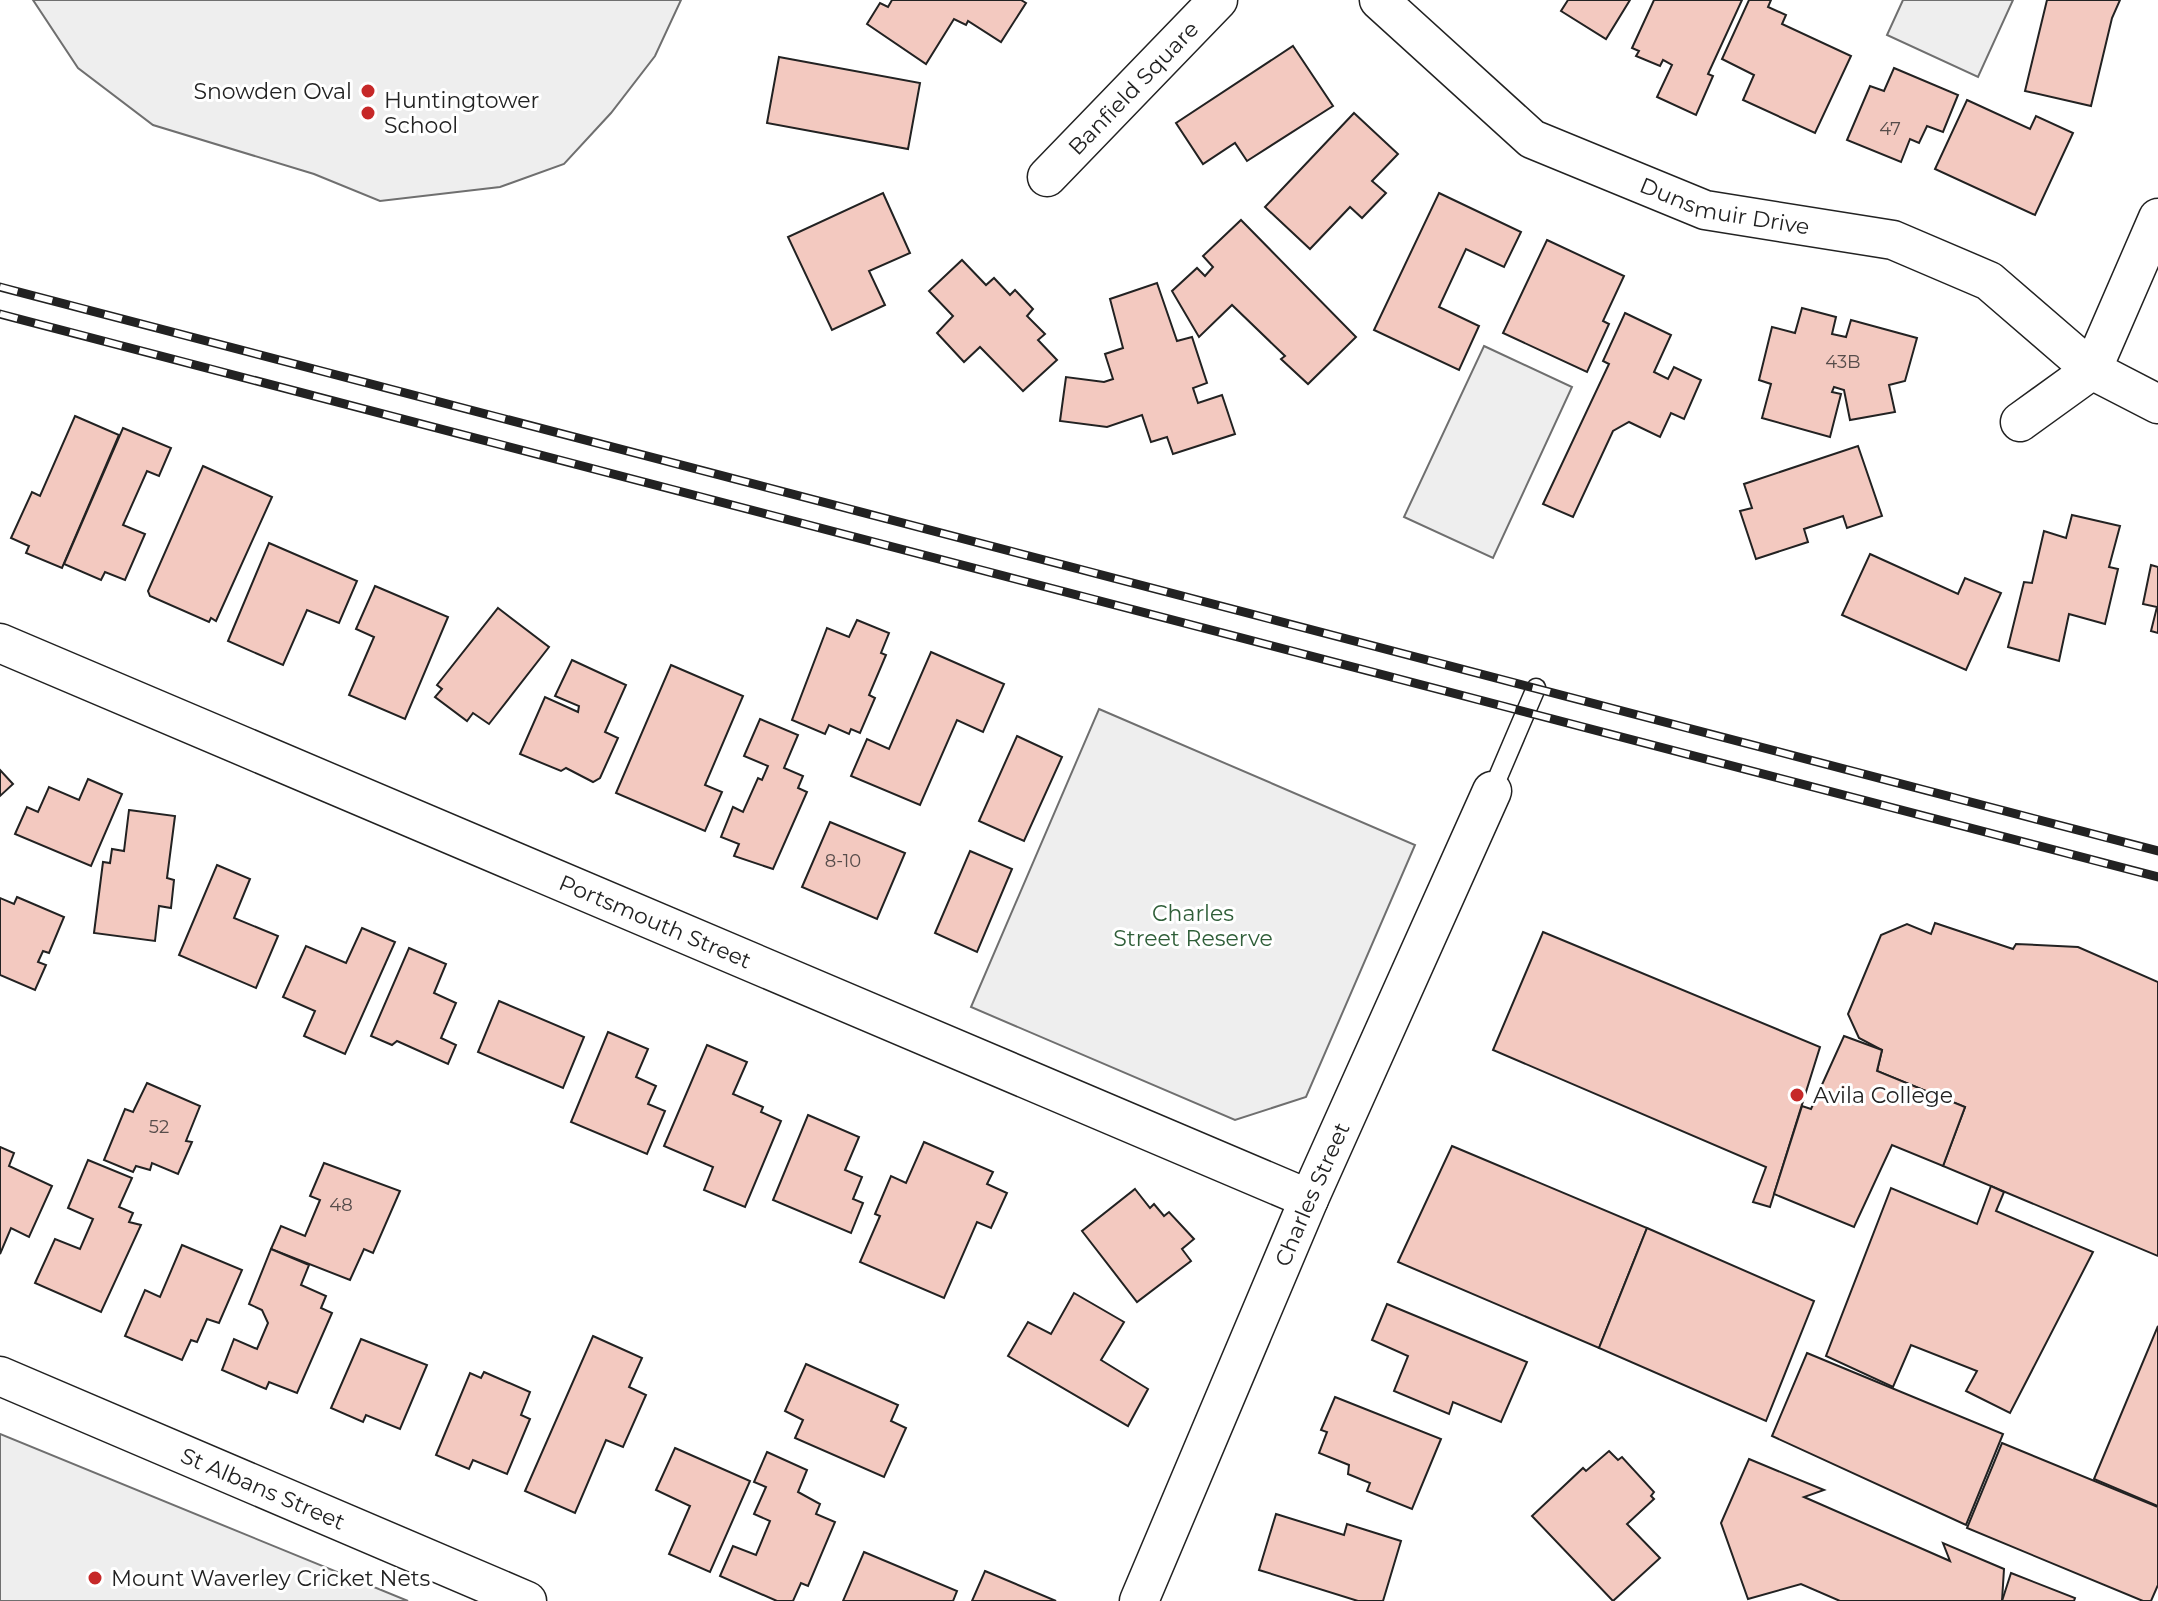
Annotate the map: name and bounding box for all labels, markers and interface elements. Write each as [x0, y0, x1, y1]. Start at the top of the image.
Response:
street label: Banfield Square [1063, 16, 1204, 161]
place label: Snowden Oval [193, 78, 352, 105]
marker: Snowden Oval [359, 82, 377, 100]
place label: Huntingtower School [384, 87, 539, 139]
marker: Huntingtower School [359, 104, 377, 122]
house number: 47 [1879, 118, 1901, 140]
street label: Dunsmuir Drive [1636, 172, 1811, 240]
house number: 43B [1825, 351, 1861, 373]
house number: 8-10 [825, 850, 861, 872]
street label: Portsmouth Street [555, 869, 755, 975]
park label: Charles Street Reserve [1113, 900, 1273, 952]
place label: Avila College [1813, 1082, 1953, 1109]
marker: Avila College [1788, 1086, 1806, 1104]
house number: 52 [149, 1116, 169, 1138]
street label: Charles Street [1269, 1118, 1356, 1270]
house number: 48 [329, 1194, 353, 1216]
street label: St Albans Street [177, 1442, 349, 1536]
place label: Mount Waverley Cricket Nets [111, 1565, 431, 1592]
marker: Mount Waverley Cricket Nets [86, 1569, 104, 1587]

